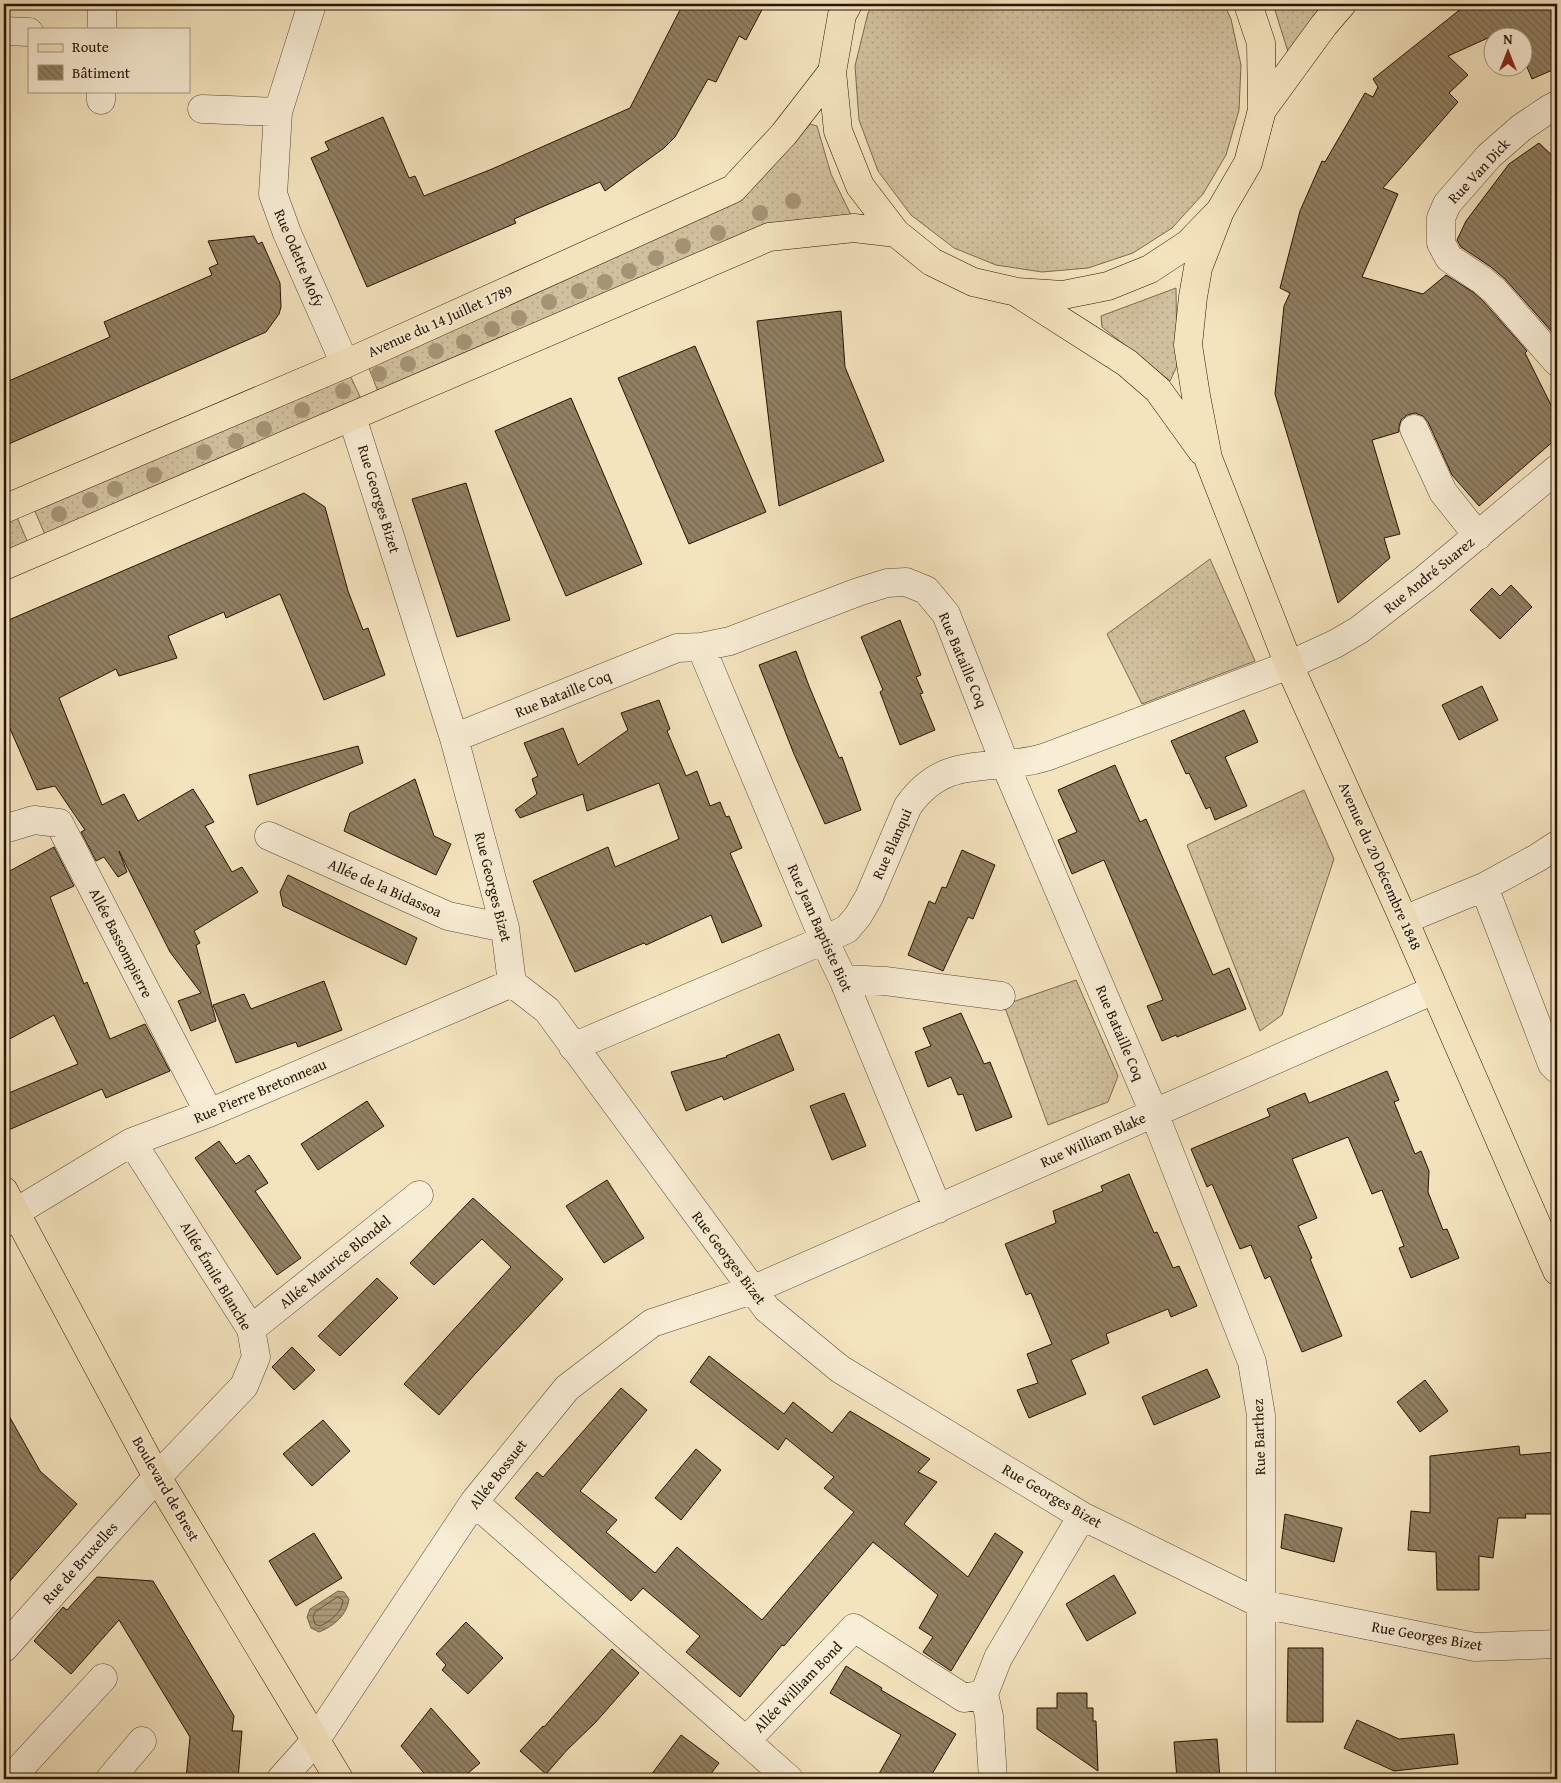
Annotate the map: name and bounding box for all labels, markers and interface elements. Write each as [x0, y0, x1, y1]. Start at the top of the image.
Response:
legend [28, 28, 190, 92]
north arrow [1484, 28, 1534, 78]
text: N [1503, 29, 1513, 49]
text: Route [72, 36, 109, 57]
text: Bâtiment [72, 62, 131, 83]
street label: Rue Van Dick [1443, 133, 1515, 208]
street label: Rue Odette Mofy [269, 206, 330, 310]
street label: Avenue du 14 Juillet 1789 [364, 279, 516, 362]
street label: Rue Georges Bizet [353, 442, 406, 556]
street label: Rue André Suarez [1379, 531, 1479, 618]
street label: Rue Bataille Coq [934, 609, 993, 711]
street label: Rue Bataille Coq [512, 665, 614, 722]
street label: Avenue du 20 Décembre 1848 [1334, 779, 1427, 953]
street label: Rue Blanqui [867, 805, 916, 883]
street label: Rue Georges Bizet [470, 830, 517, 945]
street label: Allée de la Bidassoa [325, 853, 445, 922]
street label: Rue Jean Baptiste Biot [783, 860, 858, 996]
street label: Allée Bassompierre [85, 884, 158, 1001]
street label: Rue Bataille Coq [1091, 982, 1150, 1084]
street label: Rue Pierre Bretonneau [190, 1053, 330, 1128]
street label: Rue William Blake [1037, 1107, 1149, 1172]
street label: Rue Georges Bizet [687, 1207, 772, 1309]
street label: Allée Maurice Blondel [275, 1210, 395, 1313]
street label: Allée Émile Blanche [176, 1217, 257, 1334]
street label: Rue Barthez [1247, 1398, 1270, 1475]
street label: Boulevard de Brest [128, 1432, 205, 1546]
street label: Allée Bossuet [464, 1434, 532, 1513]
street label: Rue Georges Bizet [998, 1458, 1107, 1533]
street label: Rue de Bruxelles [37, 1517, 122, 1608]
street label: Rue Georges Bizet [1370, 1615, 1485, 1656]
street label: Allée William Bond [749, 1636, 847, 1737]

